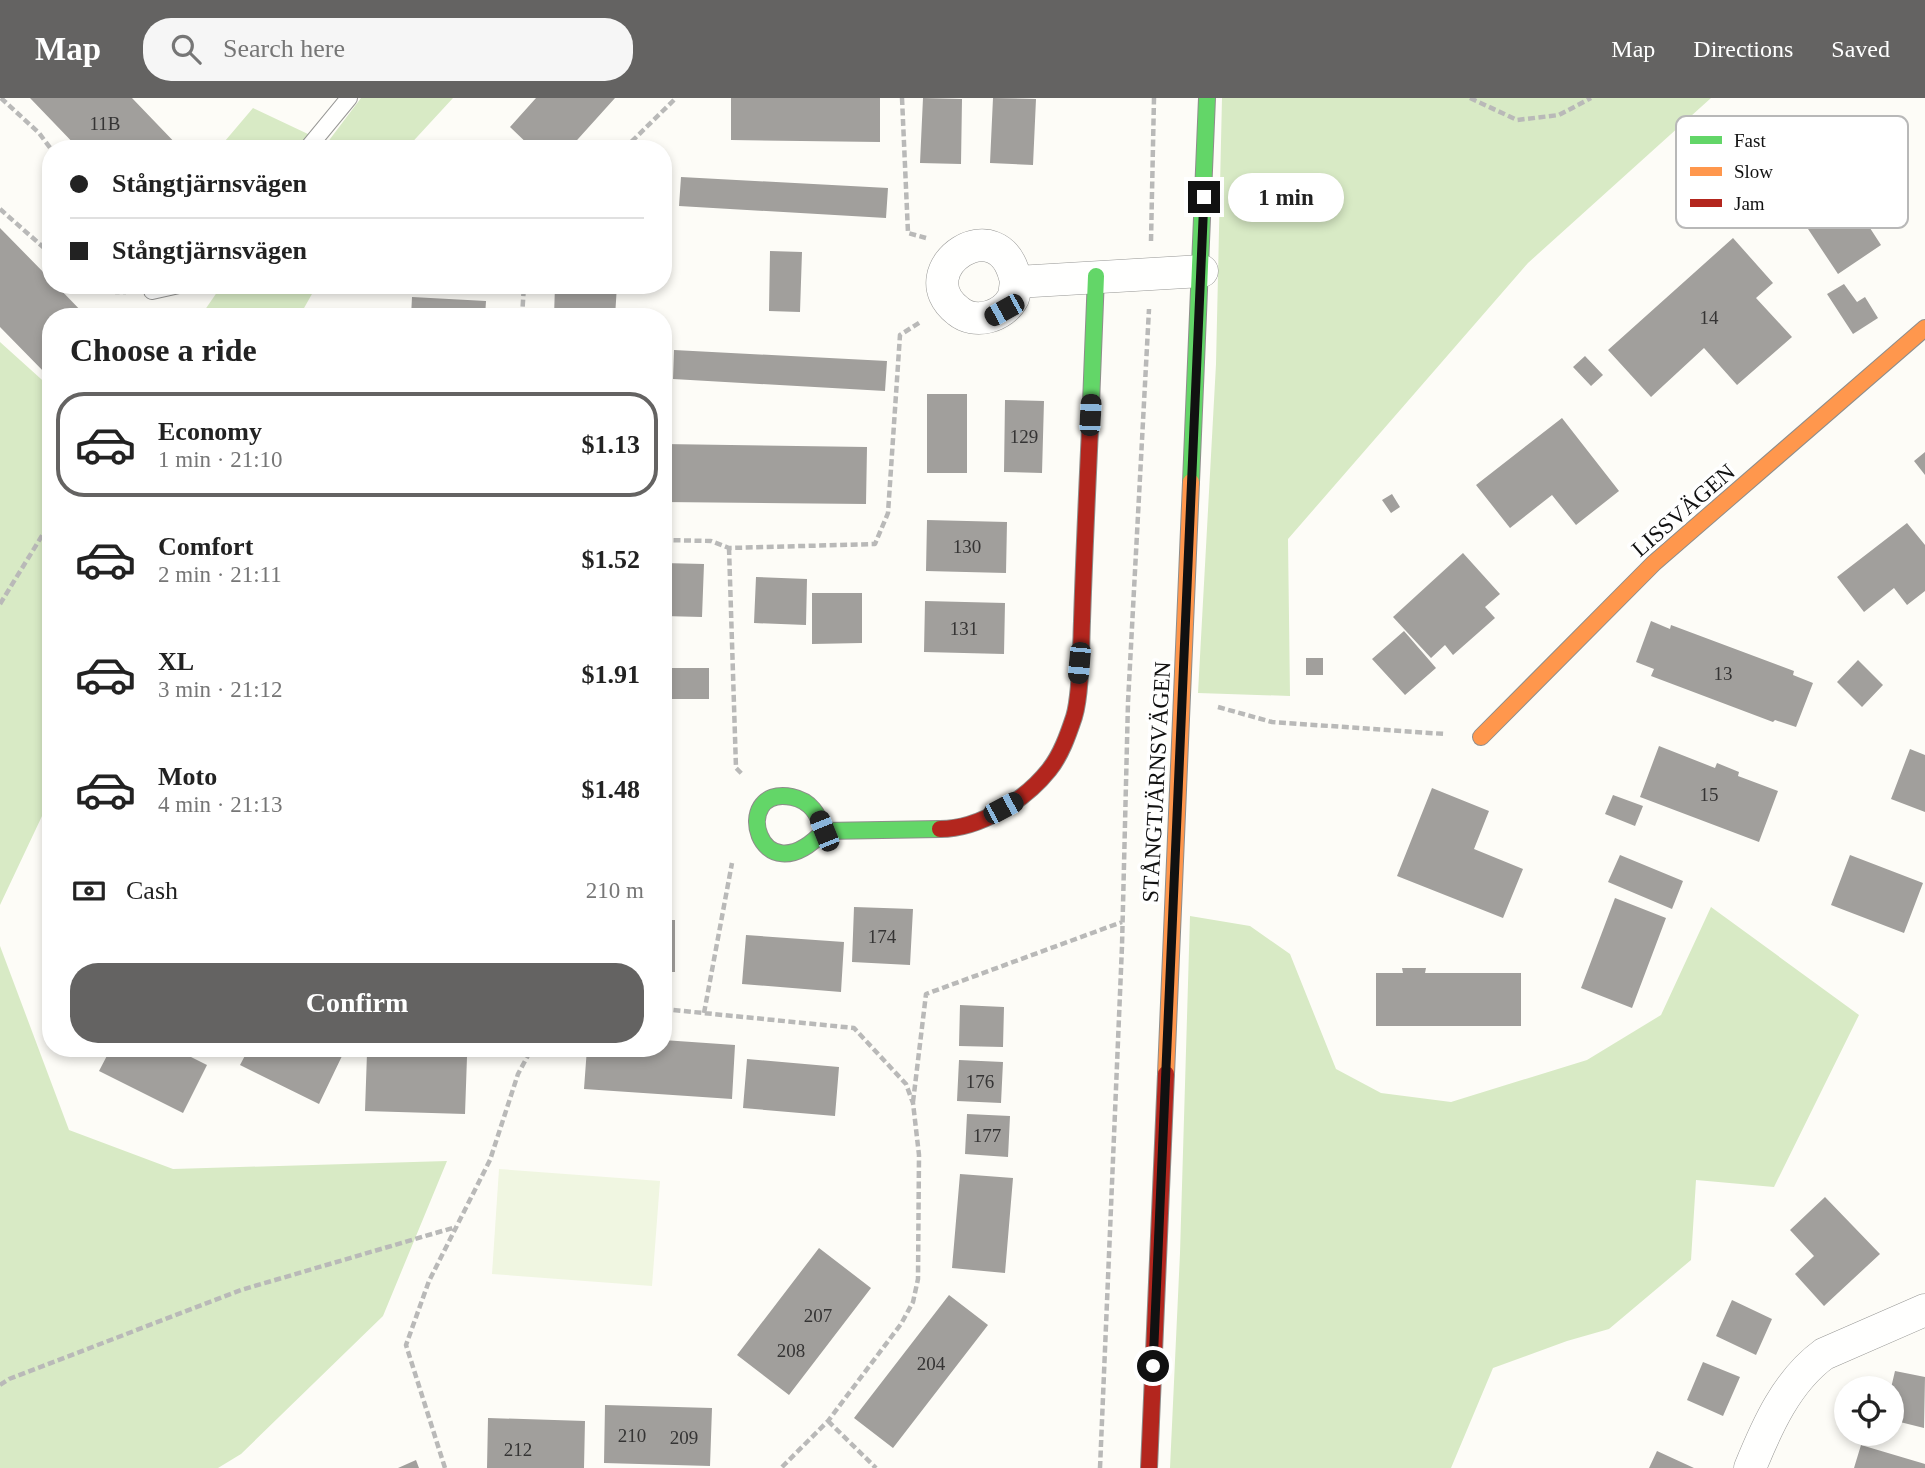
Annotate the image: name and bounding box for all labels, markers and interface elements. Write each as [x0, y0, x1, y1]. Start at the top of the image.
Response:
search box [143, 18, 633, 81]
icon: search [167, 30, 205, 68]
text: Map [35, 31, 101, 67]
text: Search here [223, 34, 345, 63]
text: Map [1611, 36, 1655, 62]
text: Directions [1693, 36, 1793, 62]
text: Saved [1831, 36, 1890, 62]
house number: 11B [90, 113, 120, 134]
legend [1676, 116, 1908, 228]
text: Fast [1734, 130, 1766, 151]
text: Slow [1734, 161, 1773, 182]
text: Stångtjärnsvägen [112, 169, 307, 198]
callout: 1 min [1228, 172, 1344, 222]
route end [1188, 181, 1220, 213]
text: 1 min [1258, 185, 1314, 210]
text: Jam [1734, 193, 1765, 214]
text: Stångtjärnsvägen [112, 236, 307, 265]
car [981, 291, 1028, 329]
house number: 14 [1700, 307, 1719, 328]
text: Choose a ride [70, 332, 257, 368]
car [1079, 393, 1102, 437]
icon: car [74, 413, 137, 476]
text: Economy [158, 417, 262, 446]
house number: 129 [1010, 426, 1038, 447]
text: $1.13 [582, 430, 640, 459]
text: 1 min · 21:10 [158, 447, 283, 472]
street label: LISSVÄGEN [1627, 459, 1740, 562]
icon: car [74, 528, 137, 591]
text: Comfort [158, 532, 253, 561]
house number: 130 [953, 536, 981, 557]
text: $1.52 [582, 545, 640, 574]
text: 2 min · 21:11 [158, 562, 282, 587]
house number: 131 [950, 618, 978, 639]
car [1067, 641, 1092, 685]
icon: car [74, 643, 137, 706]
text: XL [158, 647, 194, 676]
text: $1.91 [582, 660, 640, 689]
street label: STÅNGTJÄRNSVÄGEN [1138, 660, 1175, 903]
house number: 13 [1714, 663, 1733, 684]
text: 3 min · 21:12 [158, 677, 283, 702]
icon: car [74, 758, 137, 821]
text: Moto [158, 762, 217, 791]
text: $1.48 [582, 775, 640, 804]
house number: 15 [1700, 784, 1719, 805]
car [980, 789, 1027, 827]
text: 4 min · 21:13 [158, 792, 283, 817]
car [807, 808, 842, 854]
icon: cash [70, 872, 108, 910]
text: Cash [126, 876, 178, 905]
text: 210 m [586, 878, 644, 903]
house number: 174 [868, 926, 897, 947]
button: Confirm [70, 963, 644, 1043]
house number: 176 [966, 1071, 994, 1092]
house number: 177 [973, 1125, 1001, 1146]
house number: 207 [804, 1305, 832, 1326]
house number: 208 [777, 1340, 805, 1361]
route start [1137, 1350, 1169, 1382]
house number: 204 [917, 1353, 946, 1374]
map controls [1834, 1376, 1904, 1446]
button: locate [1834, 1376, 1904, 1446]
house number: 210 [618, 1425, 646, 1446]
house number: 209 [670, 1427, 698, 1448]
house number: 212 [504, 1439, 532, 1460]

